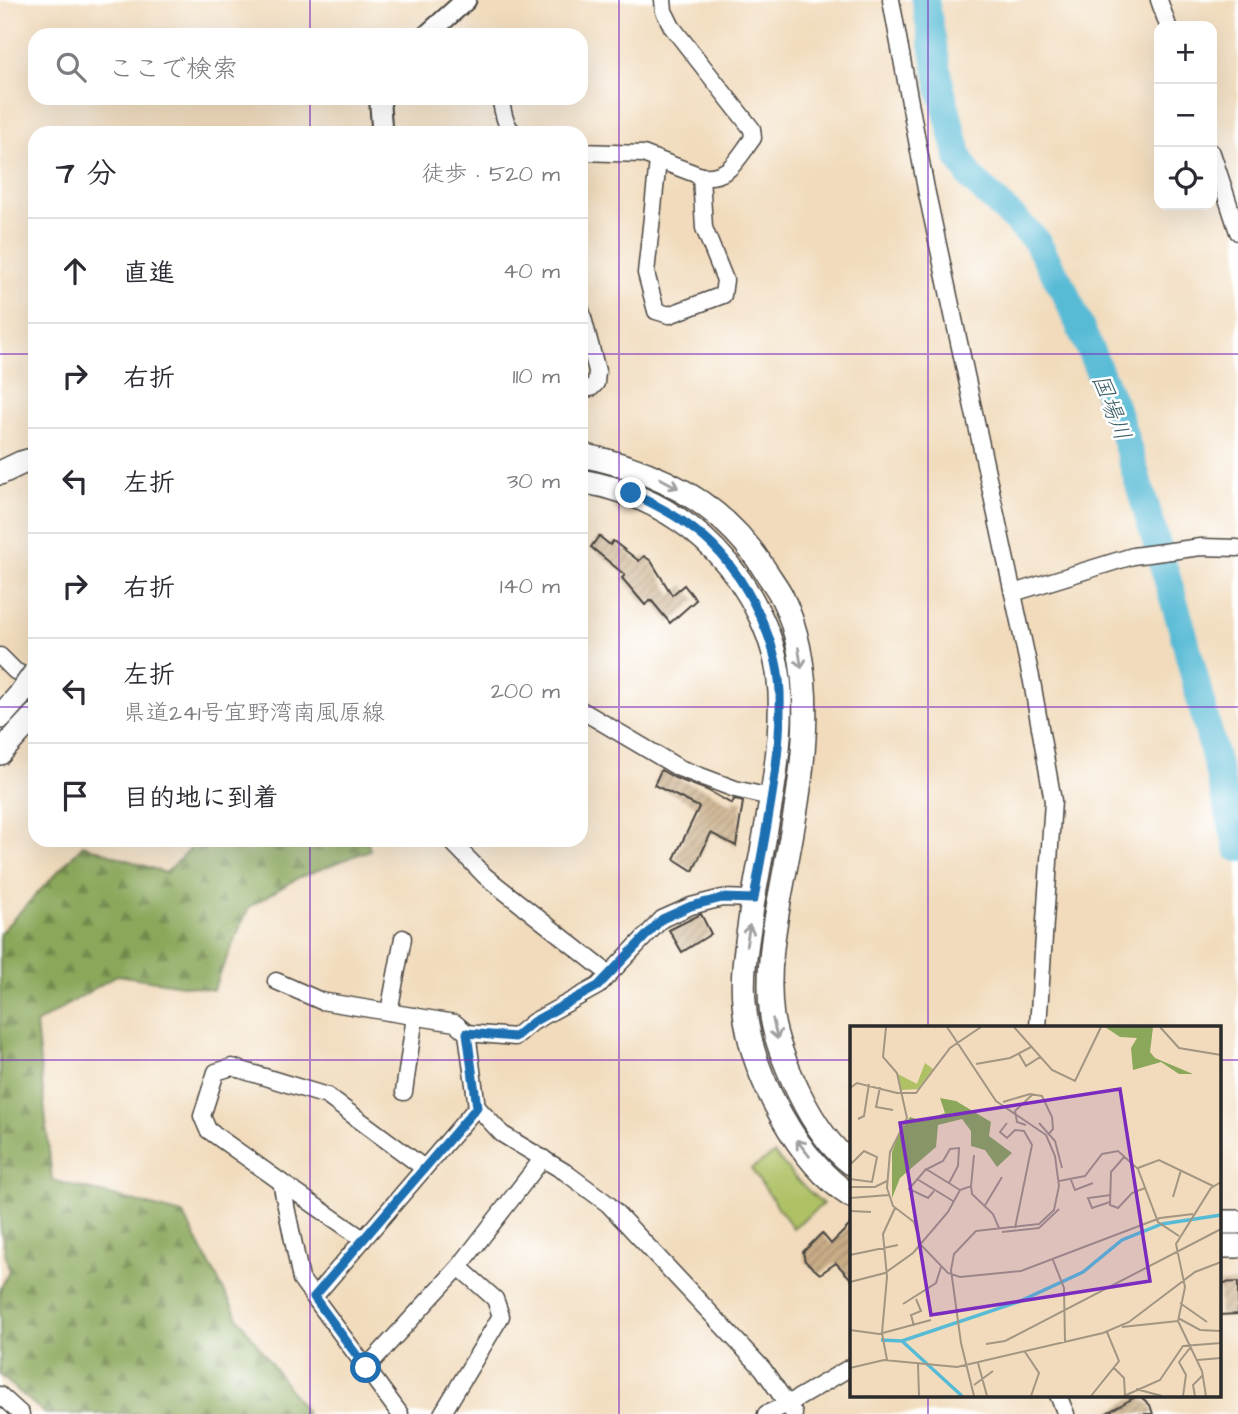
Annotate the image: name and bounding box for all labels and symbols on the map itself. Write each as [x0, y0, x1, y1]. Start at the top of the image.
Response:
water label: 国場川 [1084, 369, 1138, 445]
route end [615, 477, 646, 508]
one-way arrow [658, 477, 679, 491]
one-way arrow [794, 646, 807, 669]
one-way arrow [742, 924, 755, 946]
one-way arrow [769, 1017, 783, 1040]
inset map [850, 1026, 1220, 1396]
one-way arrow [796, 1139, 811, 1158]
route start [350, 1352, 381, 1383]

